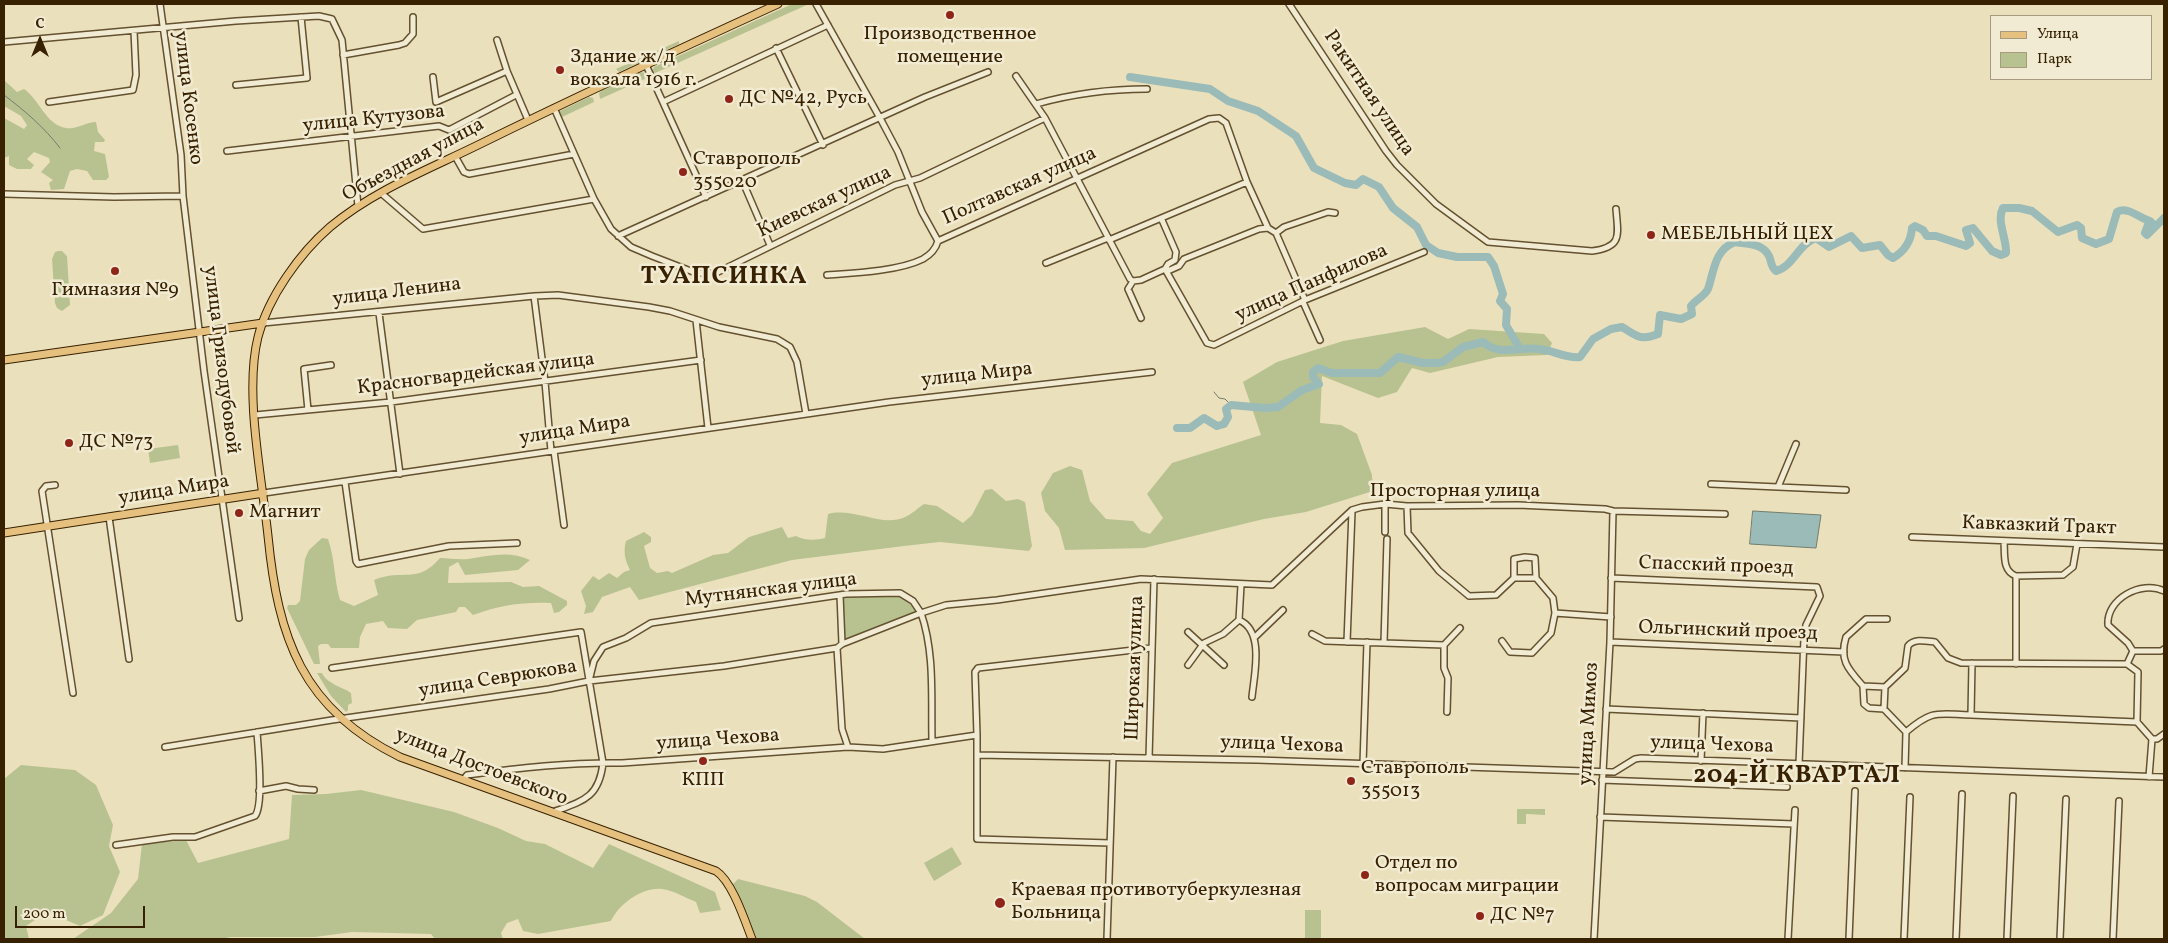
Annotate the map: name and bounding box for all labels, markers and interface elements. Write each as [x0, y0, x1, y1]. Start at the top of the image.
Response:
marker: Производственное помещение [944, 9, 956, 21]
north arrow [15, 15, 65, 65]
text: С [35, 15, 45, 34]
legend [1990, 15, 2153, 80]
place label: Производственное помещение [863, 23, 1037, 70]
text: Улица [2037, 24, 2079, 45]
street label: Ракитная улица [1317, 27, 1419, 161]
street label: улица Косенко [167, 30, 207, 166]
place label: Здание ж/д вокзала 1916 г. [570, 46, 697, 93]
text: Парк [2037, 49, 2072, 70]
marker: Здание ж/д вокзала 1916 г. [554, 64, 566, 76]
place label: ДС №42, Русь [739, 87, 867, 111]
marker: ДС №42, Русь [723, 93, 735, 105]
street label: улица Кутузова [302, 101, 446, 139]
street label: Объездная улица [339, 114, 489, 208]
street label: Полтавская улица [939, 142, 1101, 232]
place label: Ставрополь 355020 [693, 148, 801, 195]
street label: Киевская улица [754, 161, 896, 245]
marker: Ставрополь 355020 [677, 166, 689, 178]
place label: МЕБЕЛЬНЫЙ ЦЕХ [1661, 223, 1834, 247]
marker: МЕБЕЛЬНЫЙ ЦЕХ [1645, 229, 1657, 241]
street label: улица Панфилова [1232, 240, 1392, 328]
district label: ТУАПСИНКА [639, 263, 809, 293]
marker: Гимназия №9 [109, 265, 121, 277]
street label: улица Гризодубовой [197, 265, 243, 455]
street label: улица Ленина [331, 273, 463, 313]
place label: Гимназия №9 [51, 279, 179, 303]
street label: Красногвардейская улица [356, 349, 596, 401]
street label: улица Мира [920, 358, 1034, 394]
street label: улица Мира [518, 410, 632, 452]
place label: ДС №73 [79, 431, 153, 455]
marker: ДС №73 [63, 437, 75, 449]
street label: улица Мира [117, 470, 231, 512]
street label: Просторная улица [1370, 480, 1540, 504]
place label: Магнит [249, 501, 321, 525]
marker: Магнит [233, 507, 245, 519]
street label: Кавказкий Тракт [1961, 512, 2117, 542]
street label: Спасский проезд [1638, 552, 1794, 582]
street label: Мутнянская улица [684, 569, 858, 613]
street label: Широкая улица [1121, 595, 1151, 741]
street label: Ольгинский проезд [1638, 617, 1818, 647]
street label: улица Севрюкова [417, 656, 579, 704]
street label: улица Мимоз [1575, 662, 1605, 786]
street label: улица Достоевского [391, 724, 571, 812]
street label: улица Чехова [655, 725, 781, 757]
street label: улица Чехова [1220, 732, 1344, 760]
street label: улица Чехова [1650, 732, 1774, 760]
marker: КПП [697, 755, 709, 767]
place label: Ставрополь 355013 [1361, 757, 1469, 804]
district label: 204-Й КВАРТАЛ [1692, 762, 1902, 792]
place label: КПП [681, 769, 725, 793]
marker: Ставрополь 355013 [1345, 775, 1357, 787]
place label: Отдел по вопросам миграции [1375, 852, 1559, 899]
marker: Отдел по вопросам миграции [1359, 869, 1371, 881]
place label: Краевая противотуберкулезная Больница [1011, 879, 1301, 926]
scale bar [18, 896, 148, 928]
marker: Краевая противотуберкулезная Больница [993, 896, 1007, 910]
text: 200 m [23, 904, 66, 925]
place label: ДС №7 [1490, 904, 1555, 928]
marker: ДС №7 [1474, 910, 1486, 922]

